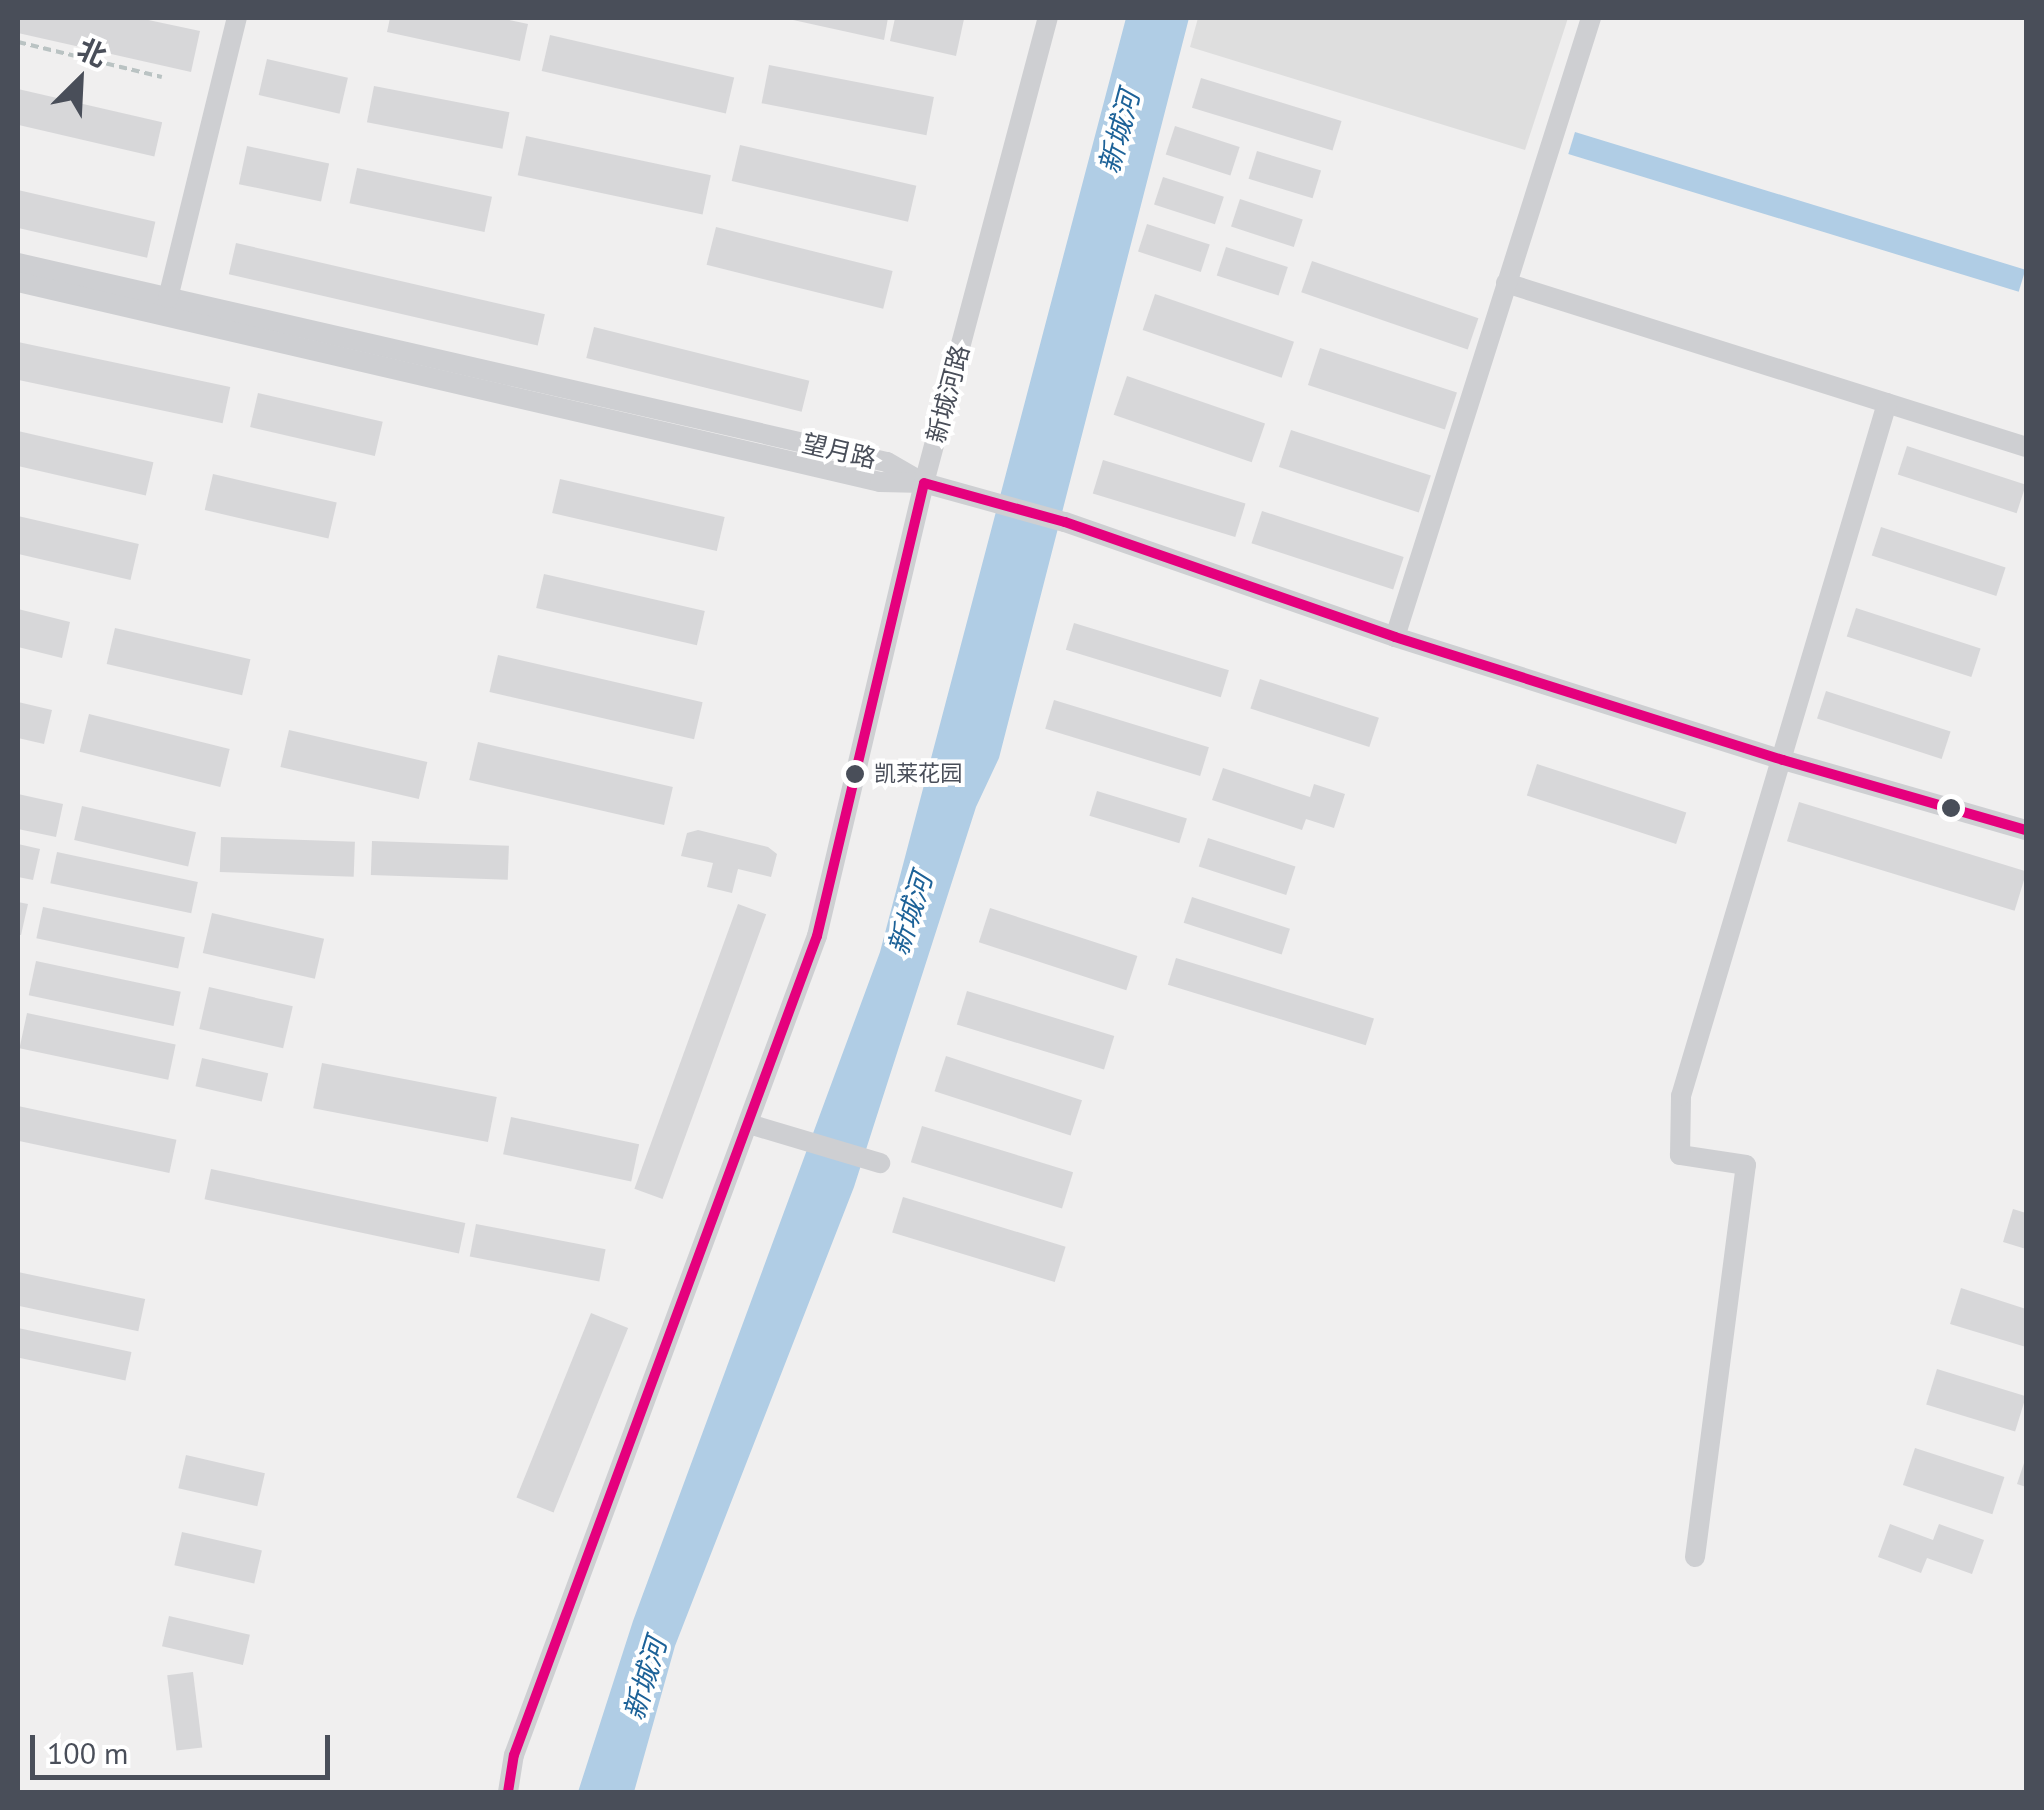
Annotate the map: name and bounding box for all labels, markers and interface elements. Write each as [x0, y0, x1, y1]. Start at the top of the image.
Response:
north arrow [30, 30, 130, 130]
text: 北 [72, 30, 113, 75]
water label: 新城河 [1092, 87, 1146, 177]
street label: 新城河路 [921, 342, 975, 446]
street label: 望月路 [799, 428, 879, 474]
place label: 凯莱花园 [874, 761, 962, 787]
marker: 凯莱花园 [845, 764, 865, 784]
unlabelled marker [1941, 798, 1961, 818]
water label: 新城河 [881, 869, 939, 959]
water label: 新城河 [617, 1634, 673, 1724]
scale bar [35, 1715, 335, 1777]
text: 100 m [47, 1733, 128, 1772]

